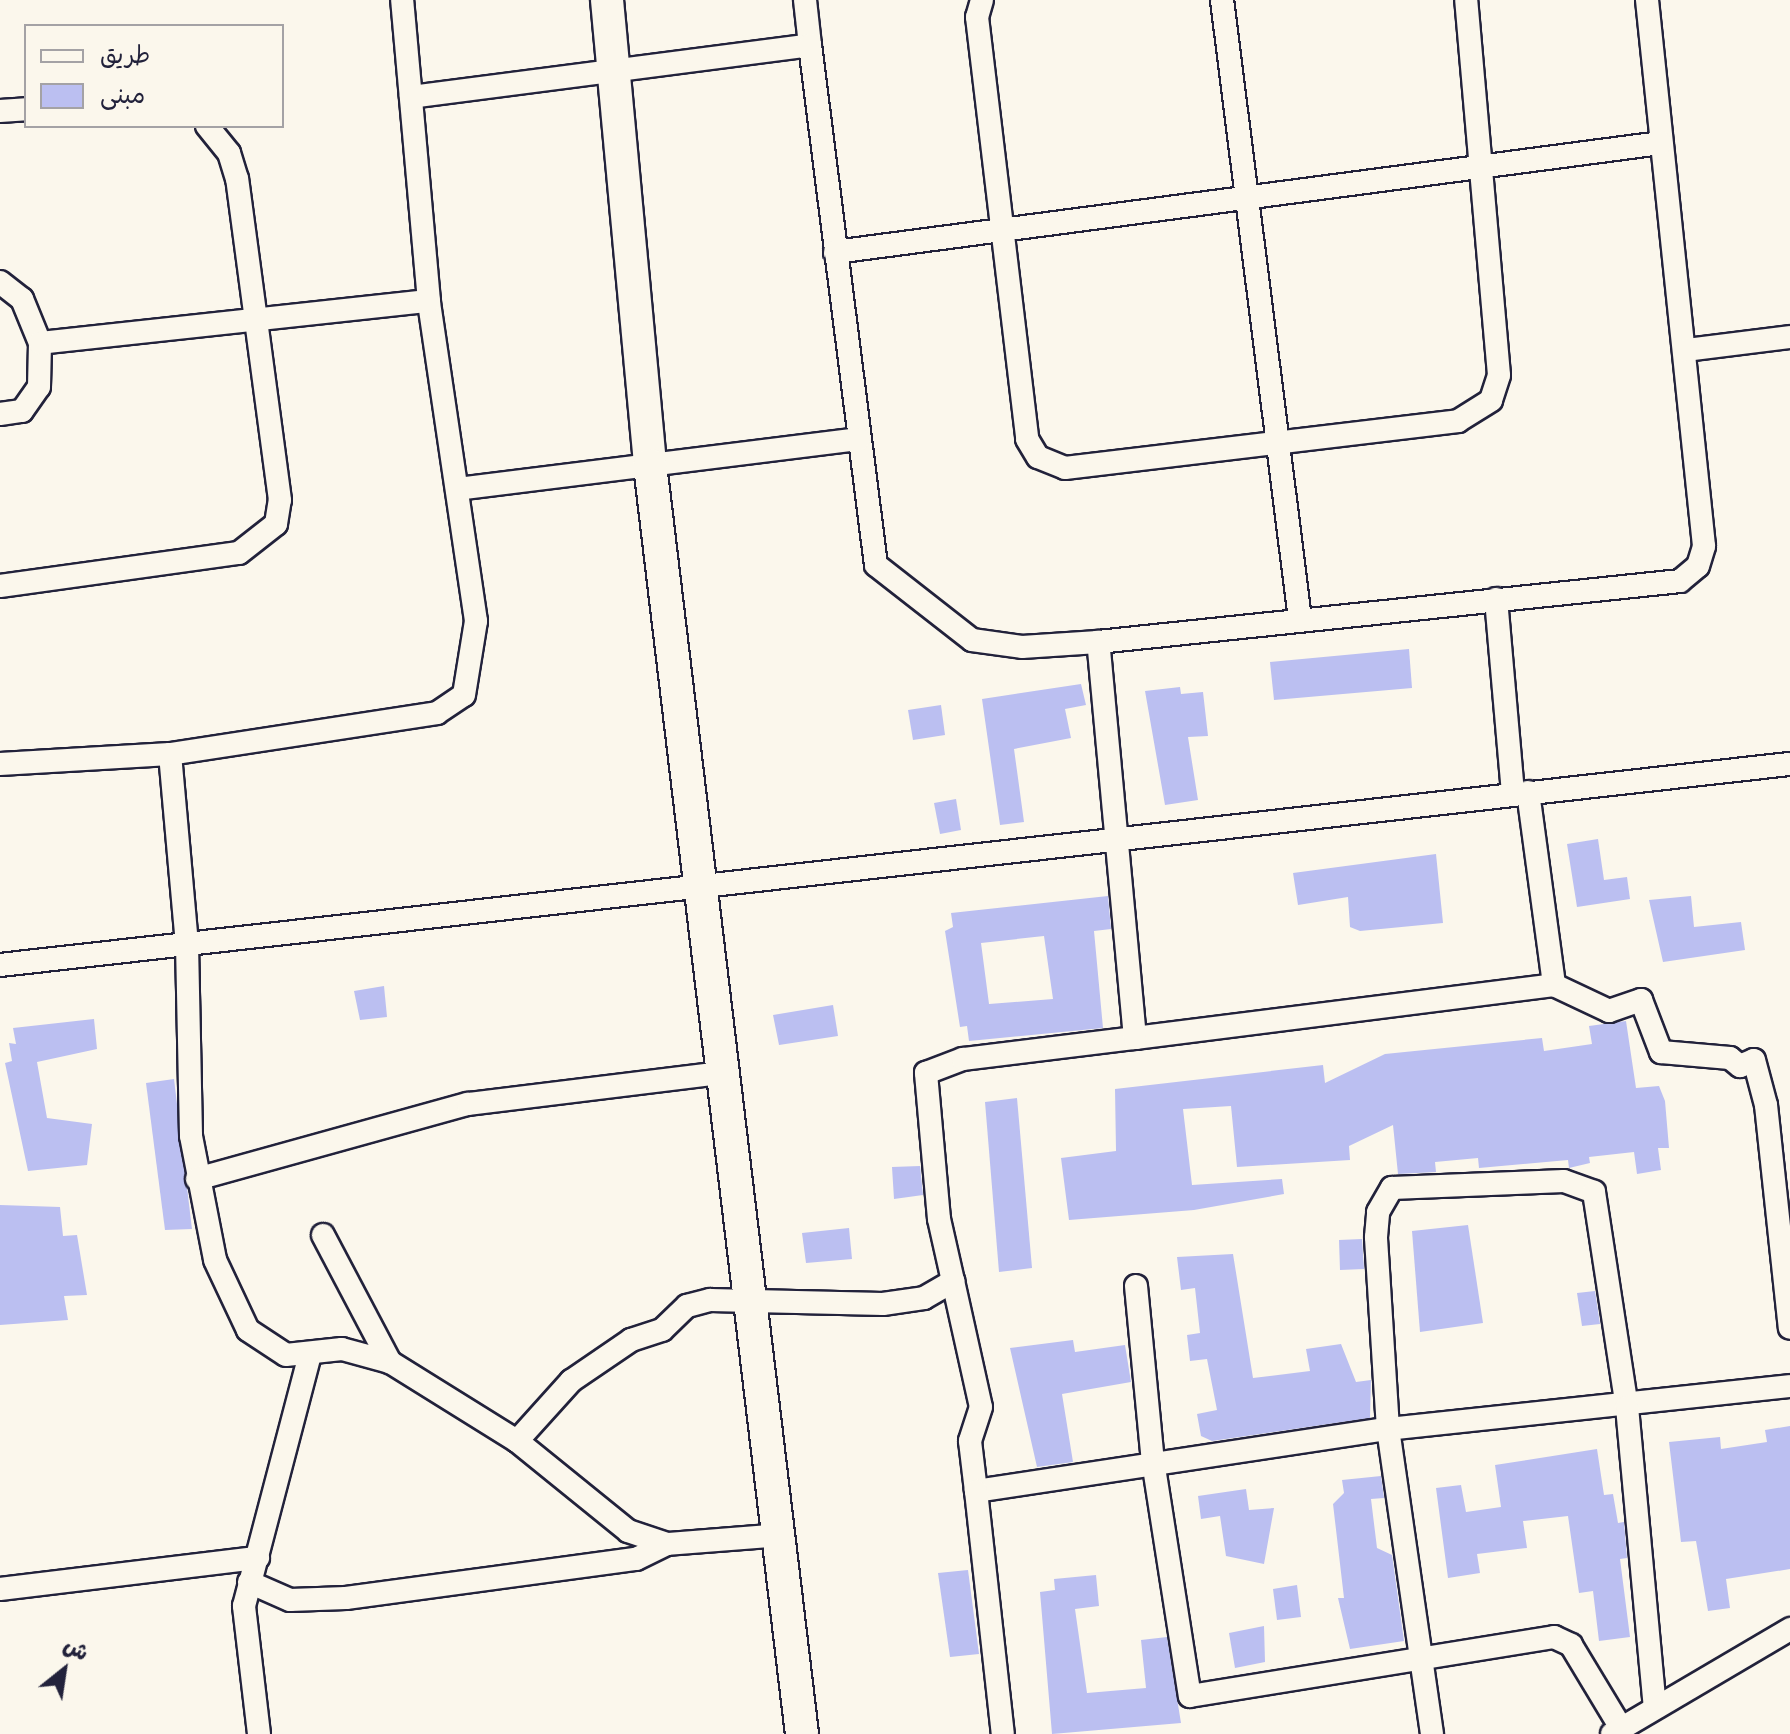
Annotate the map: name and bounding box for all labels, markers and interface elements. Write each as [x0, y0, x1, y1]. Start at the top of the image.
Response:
legend [24, 24, 284, 128]
text: طريق [100, 41, 150, 69]
text: مبنى [100, 81, 145, 109]
north arrow [24, 1630, 104, 1710]
text: ش [59, 1632, 93, 1667]

